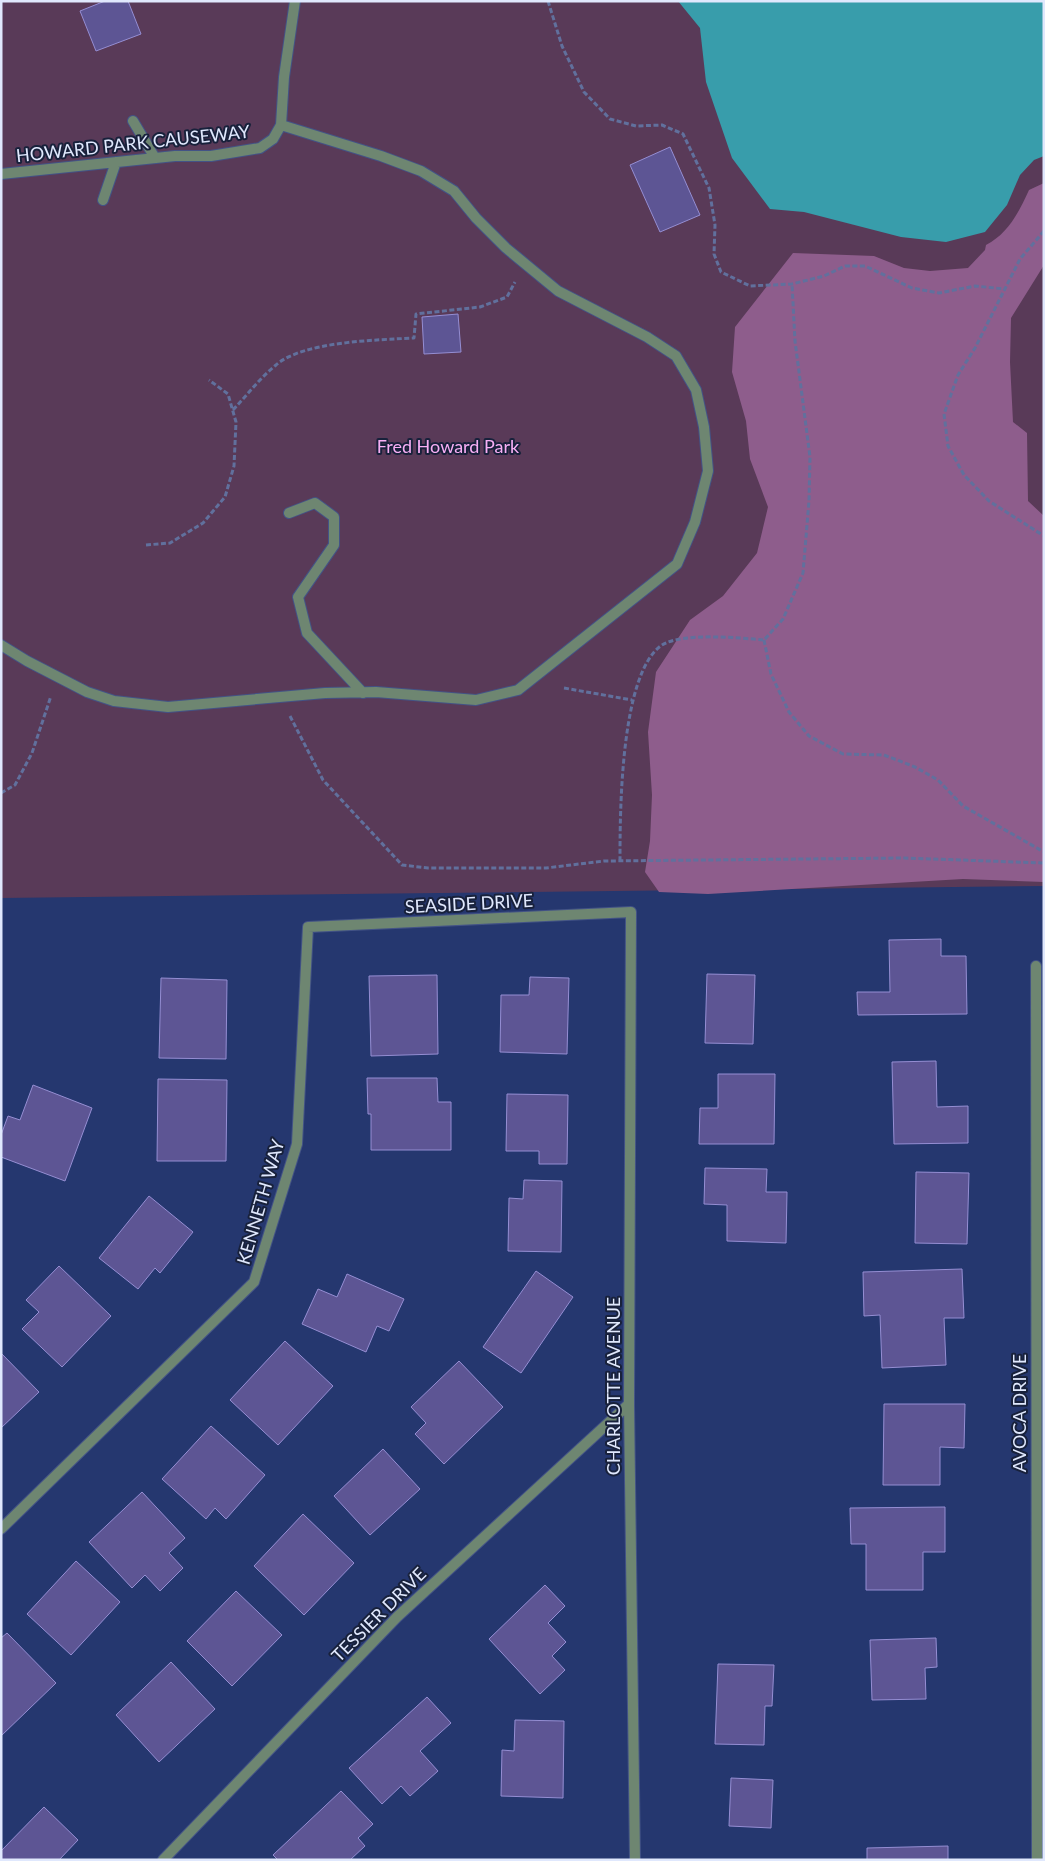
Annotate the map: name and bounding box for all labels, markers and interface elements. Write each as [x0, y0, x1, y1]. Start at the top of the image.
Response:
street label: HOWARD PARK CAUSEWAY [15, 120, 252, 166]
park label: Fred Howard Park [377, 435, 520, 457]
street label: SEASIDE DRIVE [404, 889, 534, 917]
street label: KENNETH WAY [232, 1136, 289, 1267]
street label: CHARLOTTE AVENUE [602, 1297, 624, 1475]
street label: AVOCA DRIVE [1008, 1354, 1030, 1472]
street label: TESSIER DRIVE [327, 1563, 430, 1666]

